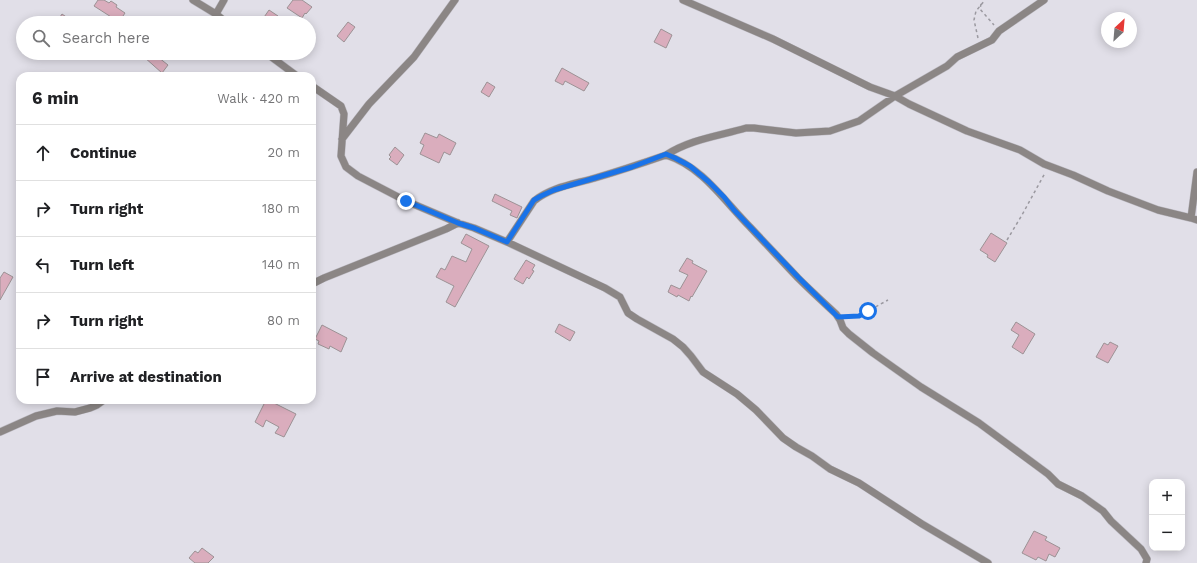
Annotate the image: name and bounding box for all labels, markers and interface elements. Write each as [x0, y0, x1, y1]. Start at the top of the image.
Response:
north arrow [1101, 12, 1137, 48]
search box [16, 16, 316, 60]
icon: search [30, 27, 52, 49]
text: Search here [62, 29, 150, 47]
text: 6 min [32, 88, 79, 108]
text: Walk · 420 m [217, 91, 300, 106]
icon: ahead [32, 142, 54, 164]
text: Continue [70, 144, 137, 162]
text: 20 m [268, 145, 300, 160]
route end [397, 192, 415, 210]
icon: right [32, 198, 54, 220]
text: Turn right [70, 200, 143, 218]
text: 180 m [262, 201, 300, 216]
icon: left [32, 254, 54, 276]
text: Turn left [70, 256, 134, 274]
text: 140 m [262, 257, 300, 272]
route start [859, 302, 877, 320]
icon: right [32, 310, 54, 332]
text: Turn right [70, 312, 143, 330]
text: 80 m [267, 313, 300, 328]
icon: arrive [32, 366, 54, 388]
text: Arrive at destination [70, 368, 222, 386]
map controls [1149, 479, 1185, 551]
button: + [1149, 479, 1185, 515]
button: − [1149, 515, 1185, 551]

